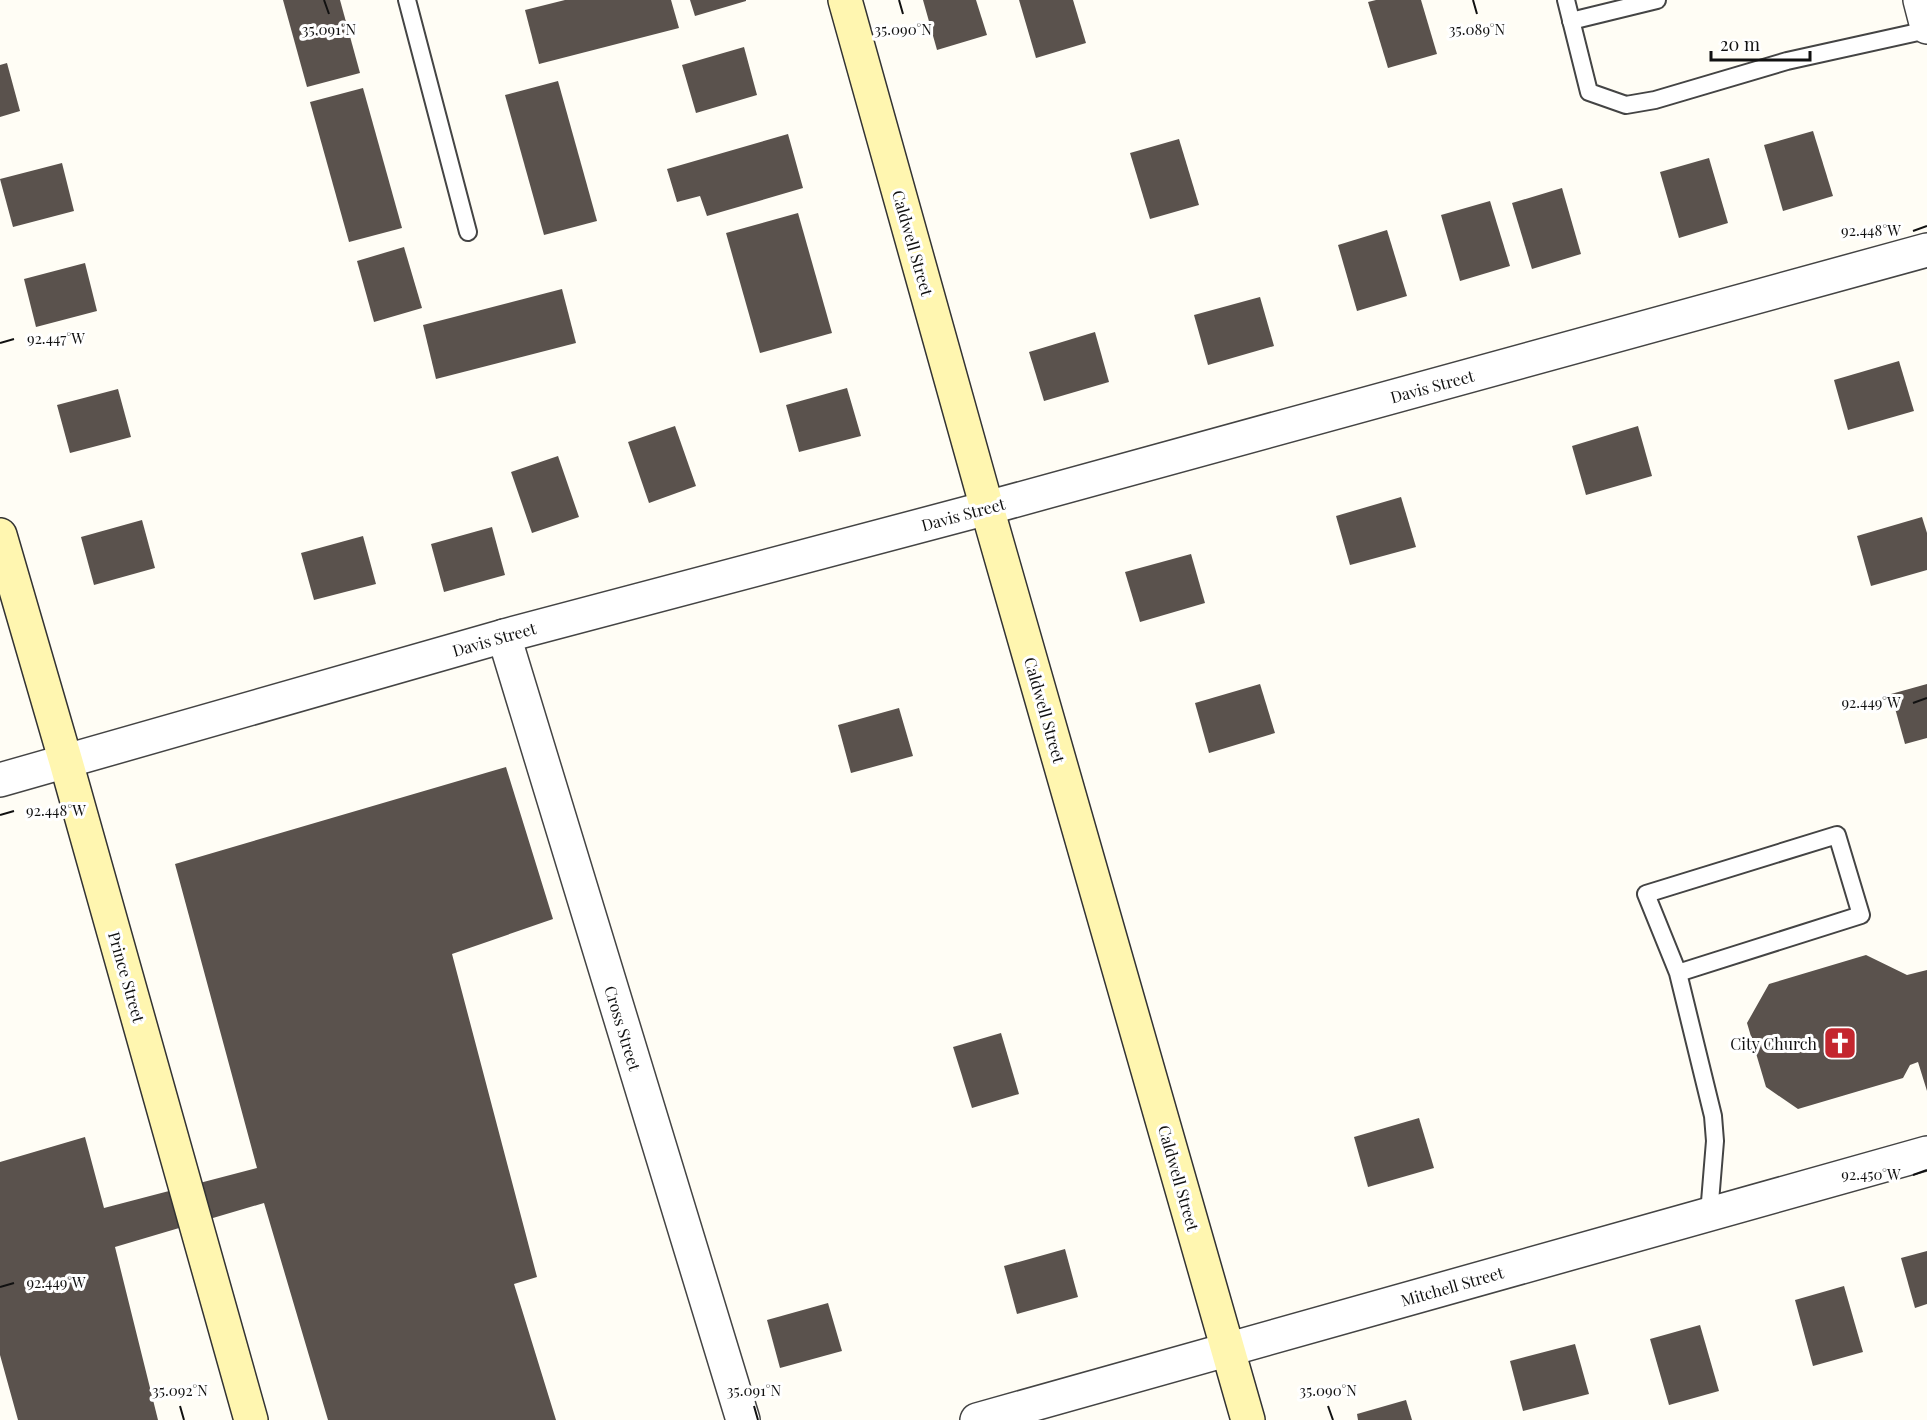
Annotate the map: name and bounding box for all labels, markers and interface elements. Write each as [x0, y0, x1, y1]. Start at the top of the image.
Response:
text: 35.091°N [302, 19, 357, 39]
text: 35.090°N [874, 19, 932, 39]
text: 35.089°N [1449, 19, 1506, 39]
scale bar [1711, 24, 1810, 62]
text: 20 m [1720, 32, 1760, 56]
street label: Caldwell Street [888, 188, 938, 299]
text: 92.448°W [1841, 220, 1901, 240]
text: 92.447°W [27, 328, 85, 348]
street label: Davis Street [1388, 365, 1477, 407]
street label: Davis Street [919, 493, 1008, 535]
street label: Davis Street [450, 617, 539, 661]
street label: Caldwell Street [1020, 655, 1070, 766]
text: 92.449°W [1841, 692, 1901, 712]
text: 92.448°W [26, 800, 86, 820]
street label: Prince Street [104, 929, 150, 1025]
street label: Cross Street [600, 983, 646, 1073]
church icon: City Church [1822, 1025, 1858, 1061]
place label: City Church [1730, 1033, 1818, 1054]
street label: Caldwell Street [1154, 1123, 1204, 1234]
text: 92.450°W [1841, 1164, 1901, 1184]
street label: Mitchell Street [1398, 1261, 1506, 1311]
text: 92.449°W [26, 1272, 86, 1292]
text: 35.092°N [152, 1380, 208, 1400]
text: 35.091°N [727, 1380, 782, 1400]
text: 35.090°N [1299, 1380, 1357, 1400]

